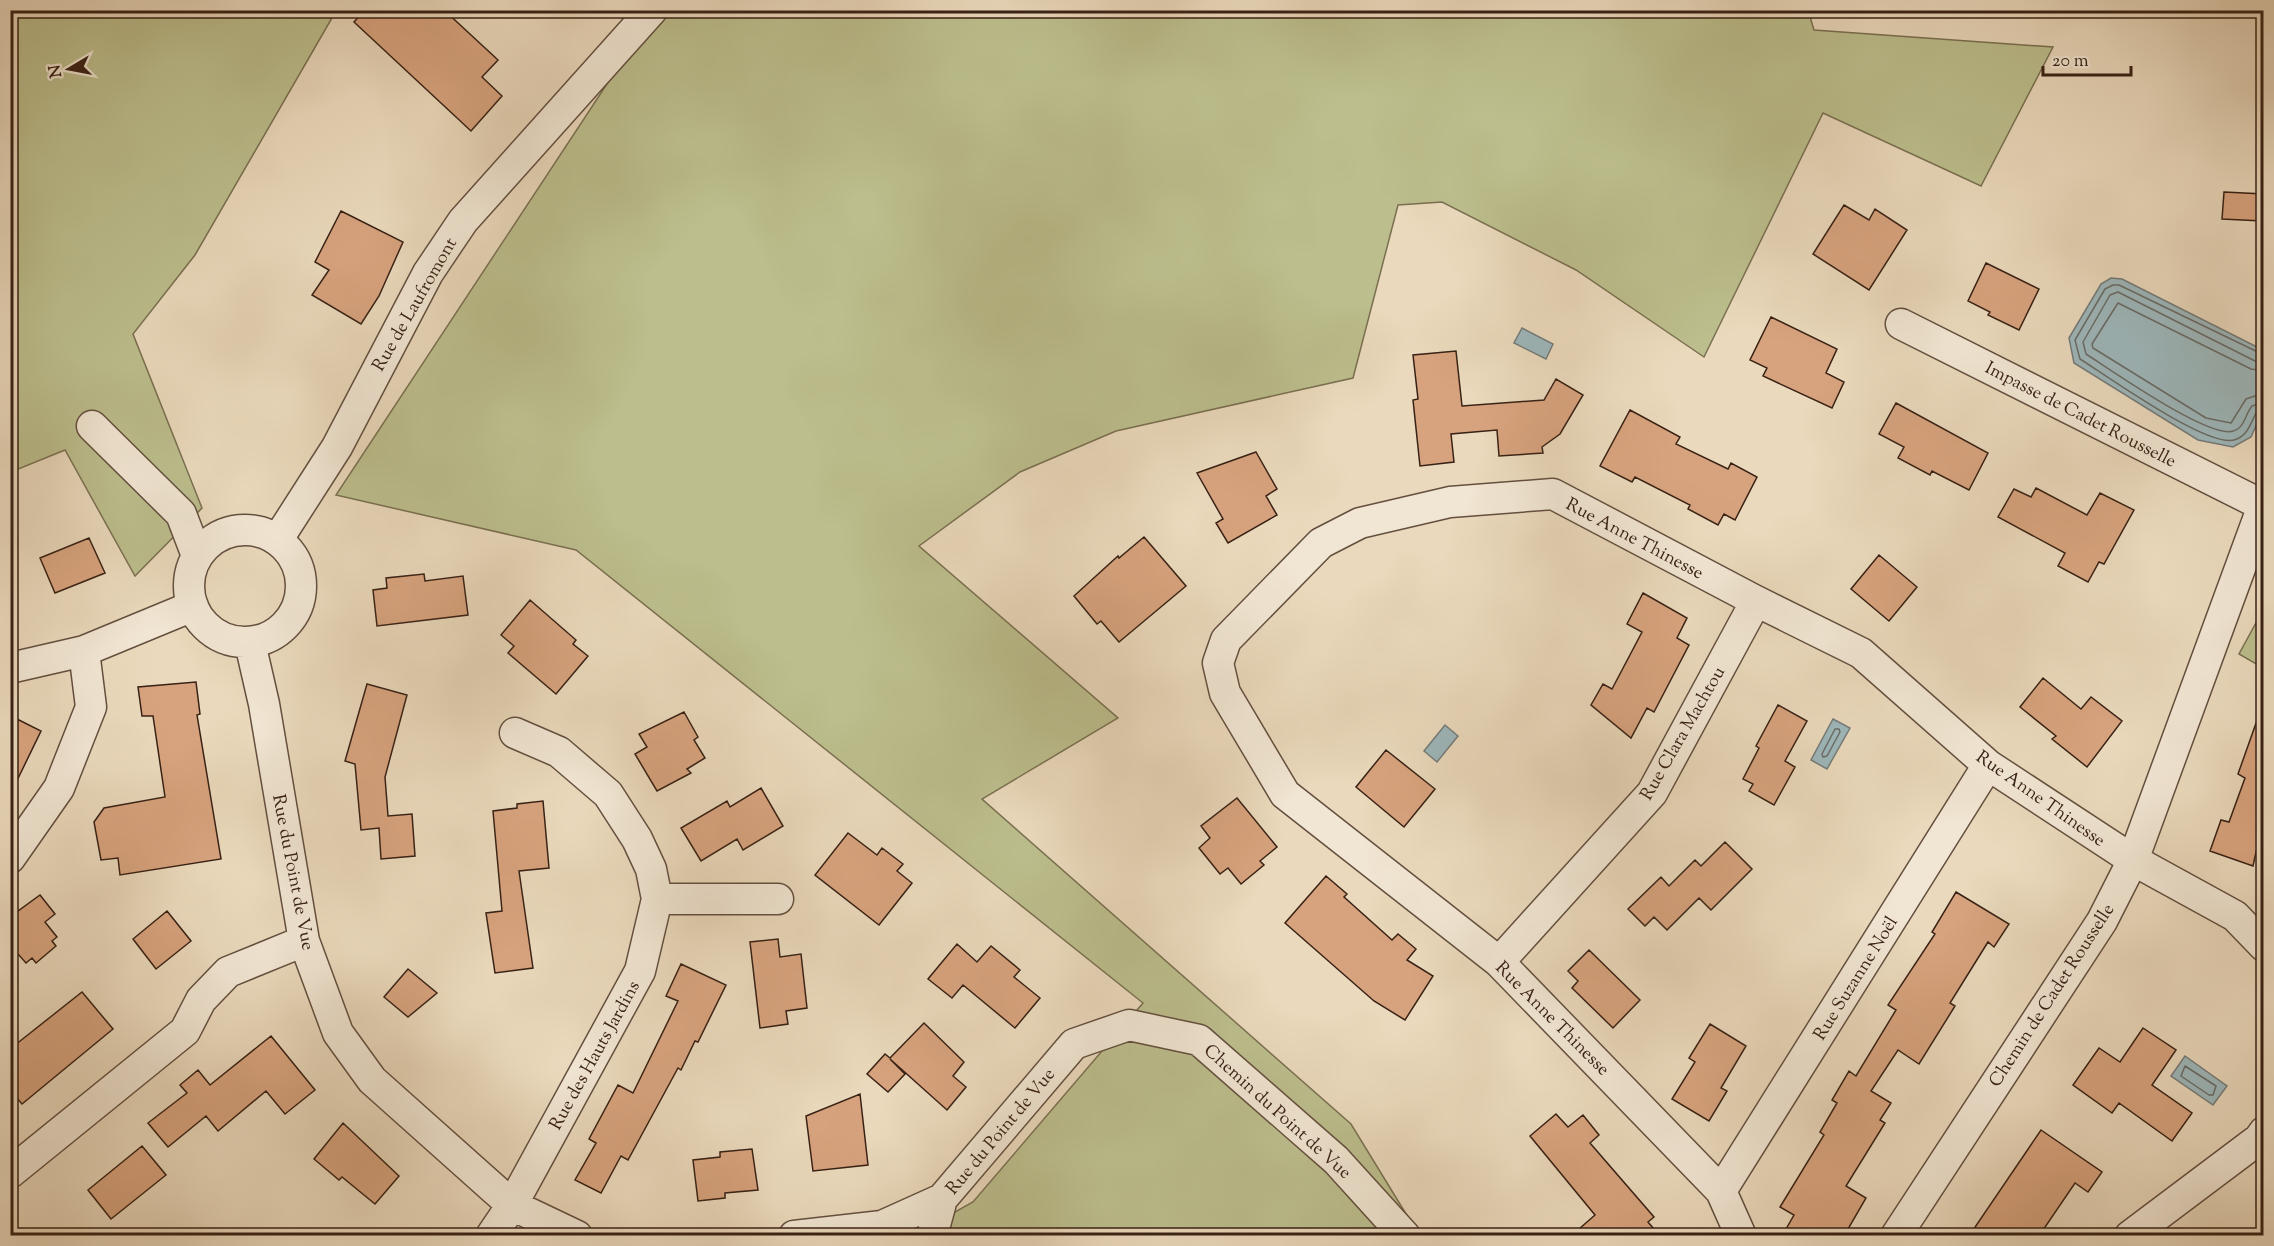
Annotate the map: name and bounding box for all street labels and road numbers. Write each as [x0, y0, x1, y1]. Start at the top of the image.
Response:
street label: Rue de Laufromont [367, 233, 465, 377]
street label: Impasse de Cadet Rousselle [1980, 356, 2180, 475]
street label: Rue Anne Thinesse [1561, 492, 1708, 587]
street label: Rue Clara Machtou [1635, 662, 1733, 806]
street label: Rue Anne Thinesse [1970, 745, 2110, 854]
street label: Rue du Point de Vue [264, 792, 320, 953]
street label: Chemin de Cadet Rousselle [1984, 899, 2122, 1093]
street label: Rue Suzanne Noël [1808, 912, 1905, 1046]
street label: Rue Anne Thinesse [1488, 956, 1615, 1083]
street label: Rue des Hauts Jardins [544, 977, 648, 1135]
street label: Chemin du Point de Vue [1197, 1039, 1356, 1186]
street label: Rue du Point de Vue [941, 1063, 1062, 1201]

